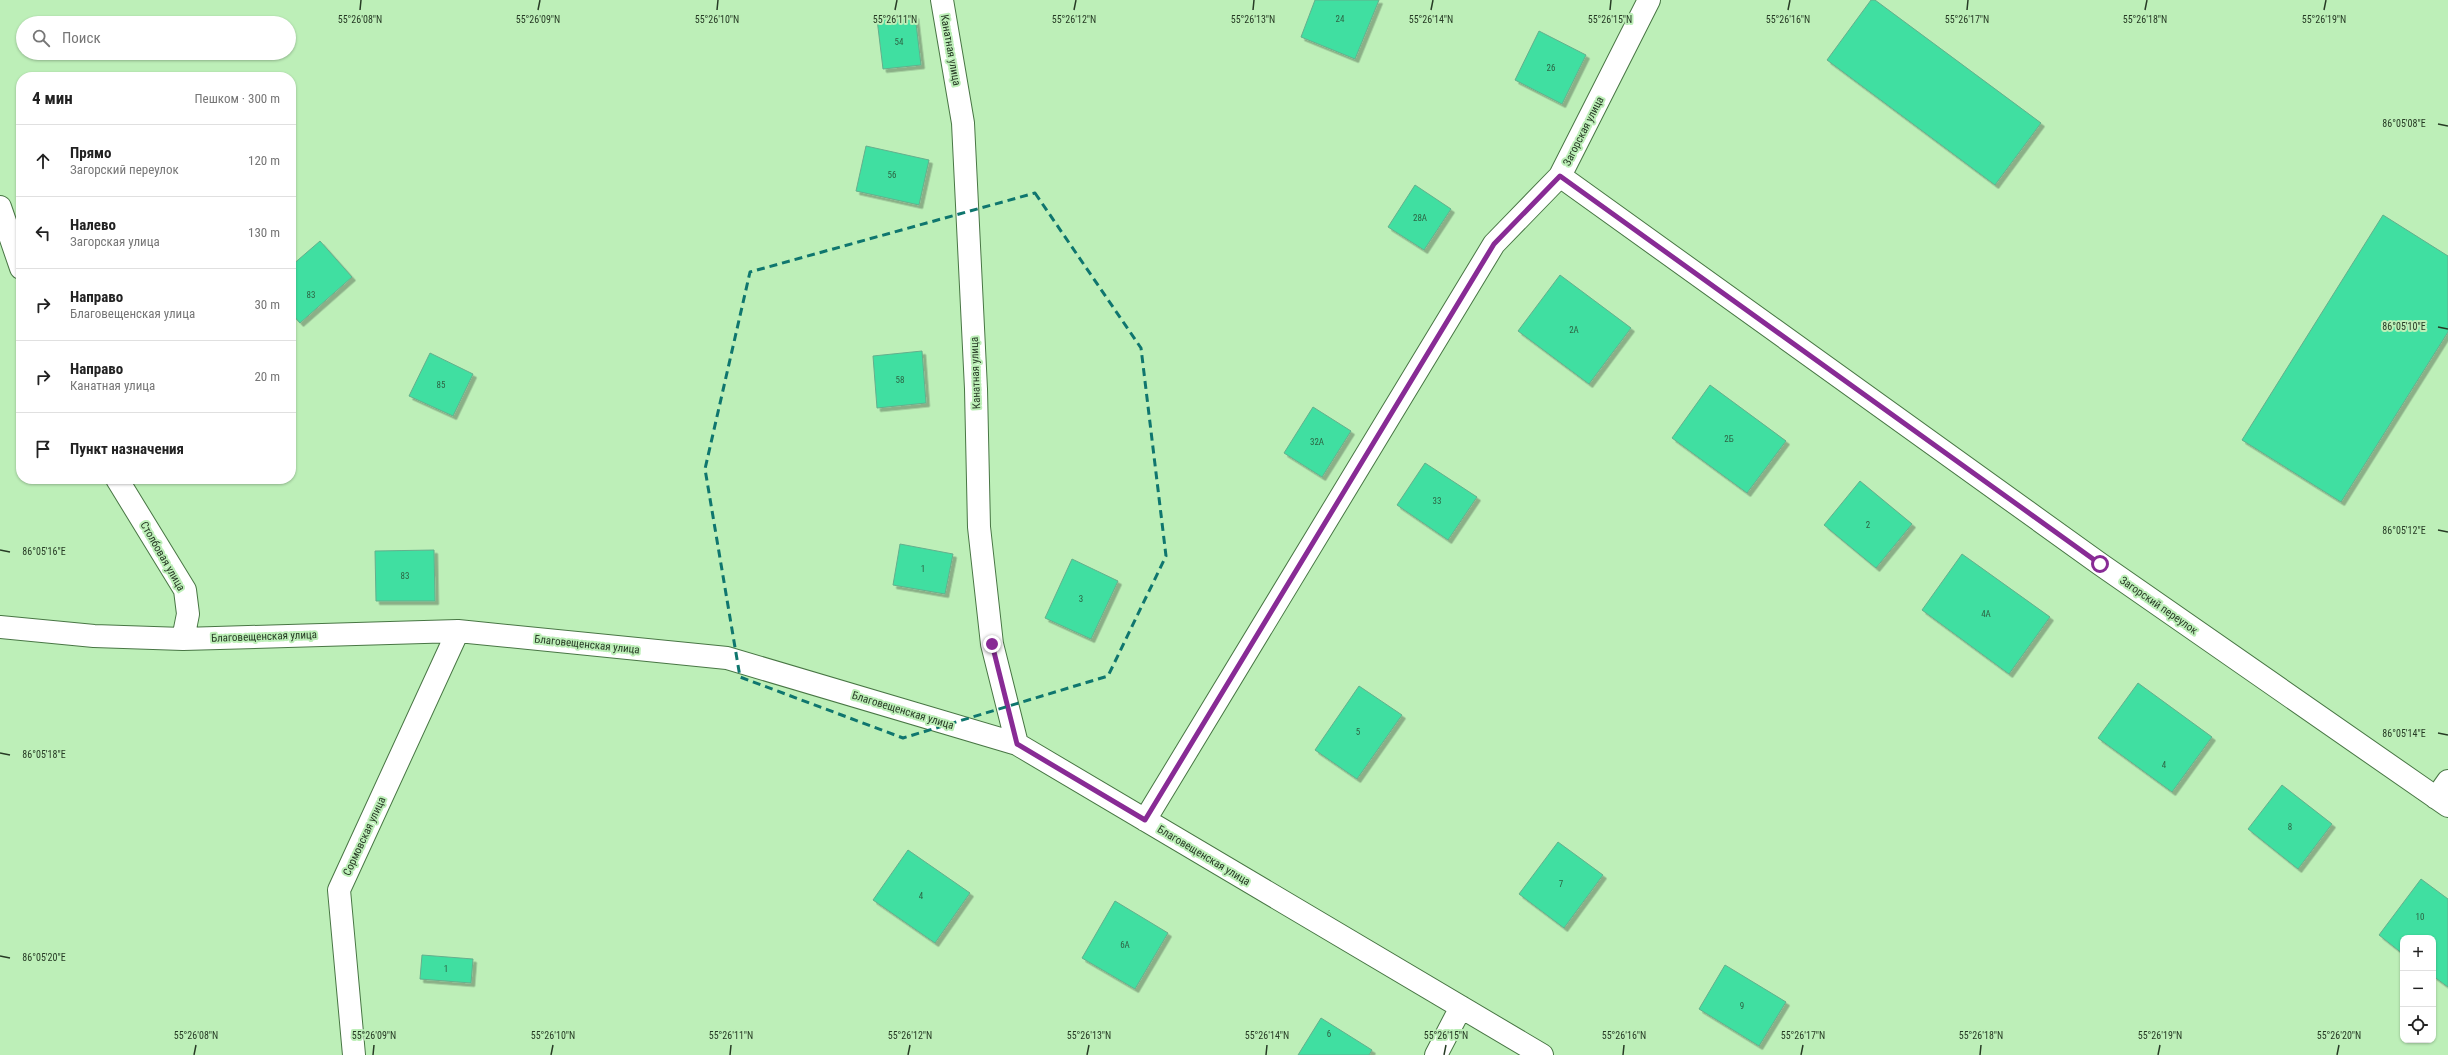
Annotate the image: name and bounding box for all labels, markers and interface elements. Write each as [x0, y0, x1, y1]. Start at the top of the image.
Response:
street label: Канатная улица [938, 13, 963, 87]
text: 55°26'08"N [338, 14, 382, 25]
text: 55°26'09"N [516, 14, 560, 25]
text: 55°26'10"N [695, 14, 739, 25]
text: 55°26'11"N [873, 14, 917, 25]
text: 55°26'12"N [1052, 14, 1096, 25]
text: 55°26'13"N [1231, 14, 1275, 25]
house number: 24 [1336, 14, 1345, 24]
text: 55°26'14"N [1409, 14, 1453, 25]
text: 55°26'15"N [1588, 14, 1632, 25]
text: 55°26'16"N [1766, 14, 1810, 25]
text: 55°26'17"N [1945, 14, 1989, 25]
text: 55°26'18"N [2123, 14, 2167, 25]
text: 55°26'19"N [2302, 14, 2346, 25]
search box [16, 16, 296, 60]
icon: search [30, 27, 52, 49]
text: Поиск [62, 29, 101, 47]
house number: 54 [895, 37, 904, 47]
house number: 26 [1547, 63, 1555, 73]
text: 4 мин [32, 88, 73, 108]
text: Пешком · 300 m [194, 91, 280, 106]
street label: Загорская улица [1560, 94, 1606, 168]
text: 86°05'08"E [2382, 118, 2426, 129]
text: Прямо [70, 144, 111, 162]
icon: ahead [32, 150, 54, 172]
text: 120 m [248, 153, 280, 168]
text: Загорский переулок [70, 162, 179, 177]
house number: 56 [888, 170, 896, 180]
house number: 28А [1413, 213, 1427, 223]
text: Налево [70, 216, 116, 234]
icon: left [32, 222, 54, 244]
text: 130 m [248, 225, 280, 240]
text: Загорская улица [70, 234, 160, 249]
text: Направо [70, 288, 123, 306]
house number: 83 [307, 290, 315, 300]
icon: right [32, 294, 54, 316]
text: 30 m [254, 297, 280, 312]
text: Благовещенская улица [70, 306, 195, 321]
text: 86°05'10"E [2382, 321, 2426, 332]
house number: 2А [1569, 325, 1579, 335]
street label: Канатная улица [968, 337, 983, 409]
text: Направо [70, 360, 123, 378]
icon: right [32, 366, 54, 388]
text: 20 m [254, 369, 280, 384]
house number: 58 [896, 375, 904, 385]
text: Канатная улица [70, 378, 155, 393]
house number: 85 [437, 380, 446, 390]
house number: 2Б [1724, 434, 1734, 444]
house number: 32А [1310, 437, 1324, 447]
icon: arrive [32, 438, 54, 460]
text: Пункт назначения [70, 440, 184, 458]
house number: 33 [1433, 496, 1441, 506]
street label: Столбовая улица [137, 519, 188, 593]
house number: 2 [1866, 520, 1871, 530]
text: 86°05'12"E [2382, 525, 2426, 536]
text: 86°05'16"E [22, 546, 66, 557]
route start [2091, 555, 2109, 573]
house number: 1 [921, 564, 925, 574]
house number: 83 [401, 571, 409, 581]
street label: Загорский переулок [2117, 574, 2201, 638]
house number: 3 [1079, 594, 1083, 604]
house number: 4А [1981, 609, 1991, 619]
street label: Благовещенская улица [211, 628, 317, 645]
street label: Благовещенская улица [534, 632, 640, 657]
route end [983, 635, 1001, 653]
street label: Благовещенская улица [850, 689, 955, 732]
house number: 5 [1356, 727, 1361, 737]
text: 86°05'14"E [2382, 728, 2426, 739]
text: 86°05'18"E [22, 749, 66, 760]
house number: 4 [2162, 760, 2167, 770]
street label: Сормовская улица [341, 795, 388, 878]
house number: 8 [2288, 822, 2292, 832]
street label: Благовещенская улица [1155, 823, 1253, 888]
house number: 7 [1559, 879, 1564, 889]
house number: 4 [919, 891, 924, 901]
house number: 10 [2416, 912, 2424, 922]
map controls [2400, 935, 2436, 1043]
button: + [2400, 935, 2436, 971]
house number: 6А [1120, 940, 1130, 950]
text: 86°05'20"E [22, 952, 66, 963]
house number: 1 [444, 964, 448, 974]
button: − [2400, 971, 2436, 1007]
house number: 9 [1740, 1001, 1744, 1011]
button: locate [2400, 1007, 2436, 1043]
house number: 6 [1327, 1029, 1331, 1039]
text: 55°26'08"N [174, 1030, 218, 1041]
text: 55°26'09"N [352, 1030, 396, 1041]
text: 55°26'10"N [531, 1030, 575, 1041]
text: 55°26'11"N [709, 1030, 753, 1041]
text: 55°26'12"N [888, 1030, 932, 1041]
text: 55°26'13"N [1067, 1030, 1111, 1041]
text: 55°26'14"N [1245, 1030, 1289, 1041]
text: 55°26'15"N [1424, 1030, 1468, 1041]
text: 55°26'16"N [1602, 1030, 1646, 1041]
text: 55°26'17"N [1781, 1030, 1825, 1041]
text: 55°26'18"N [1959, 1030, 2003, 1041]
text: 55°26'19"N [2138, 1030, 2182, 1041]
text: 55°26'20"N [2317, 1030, 2361, 1041]

